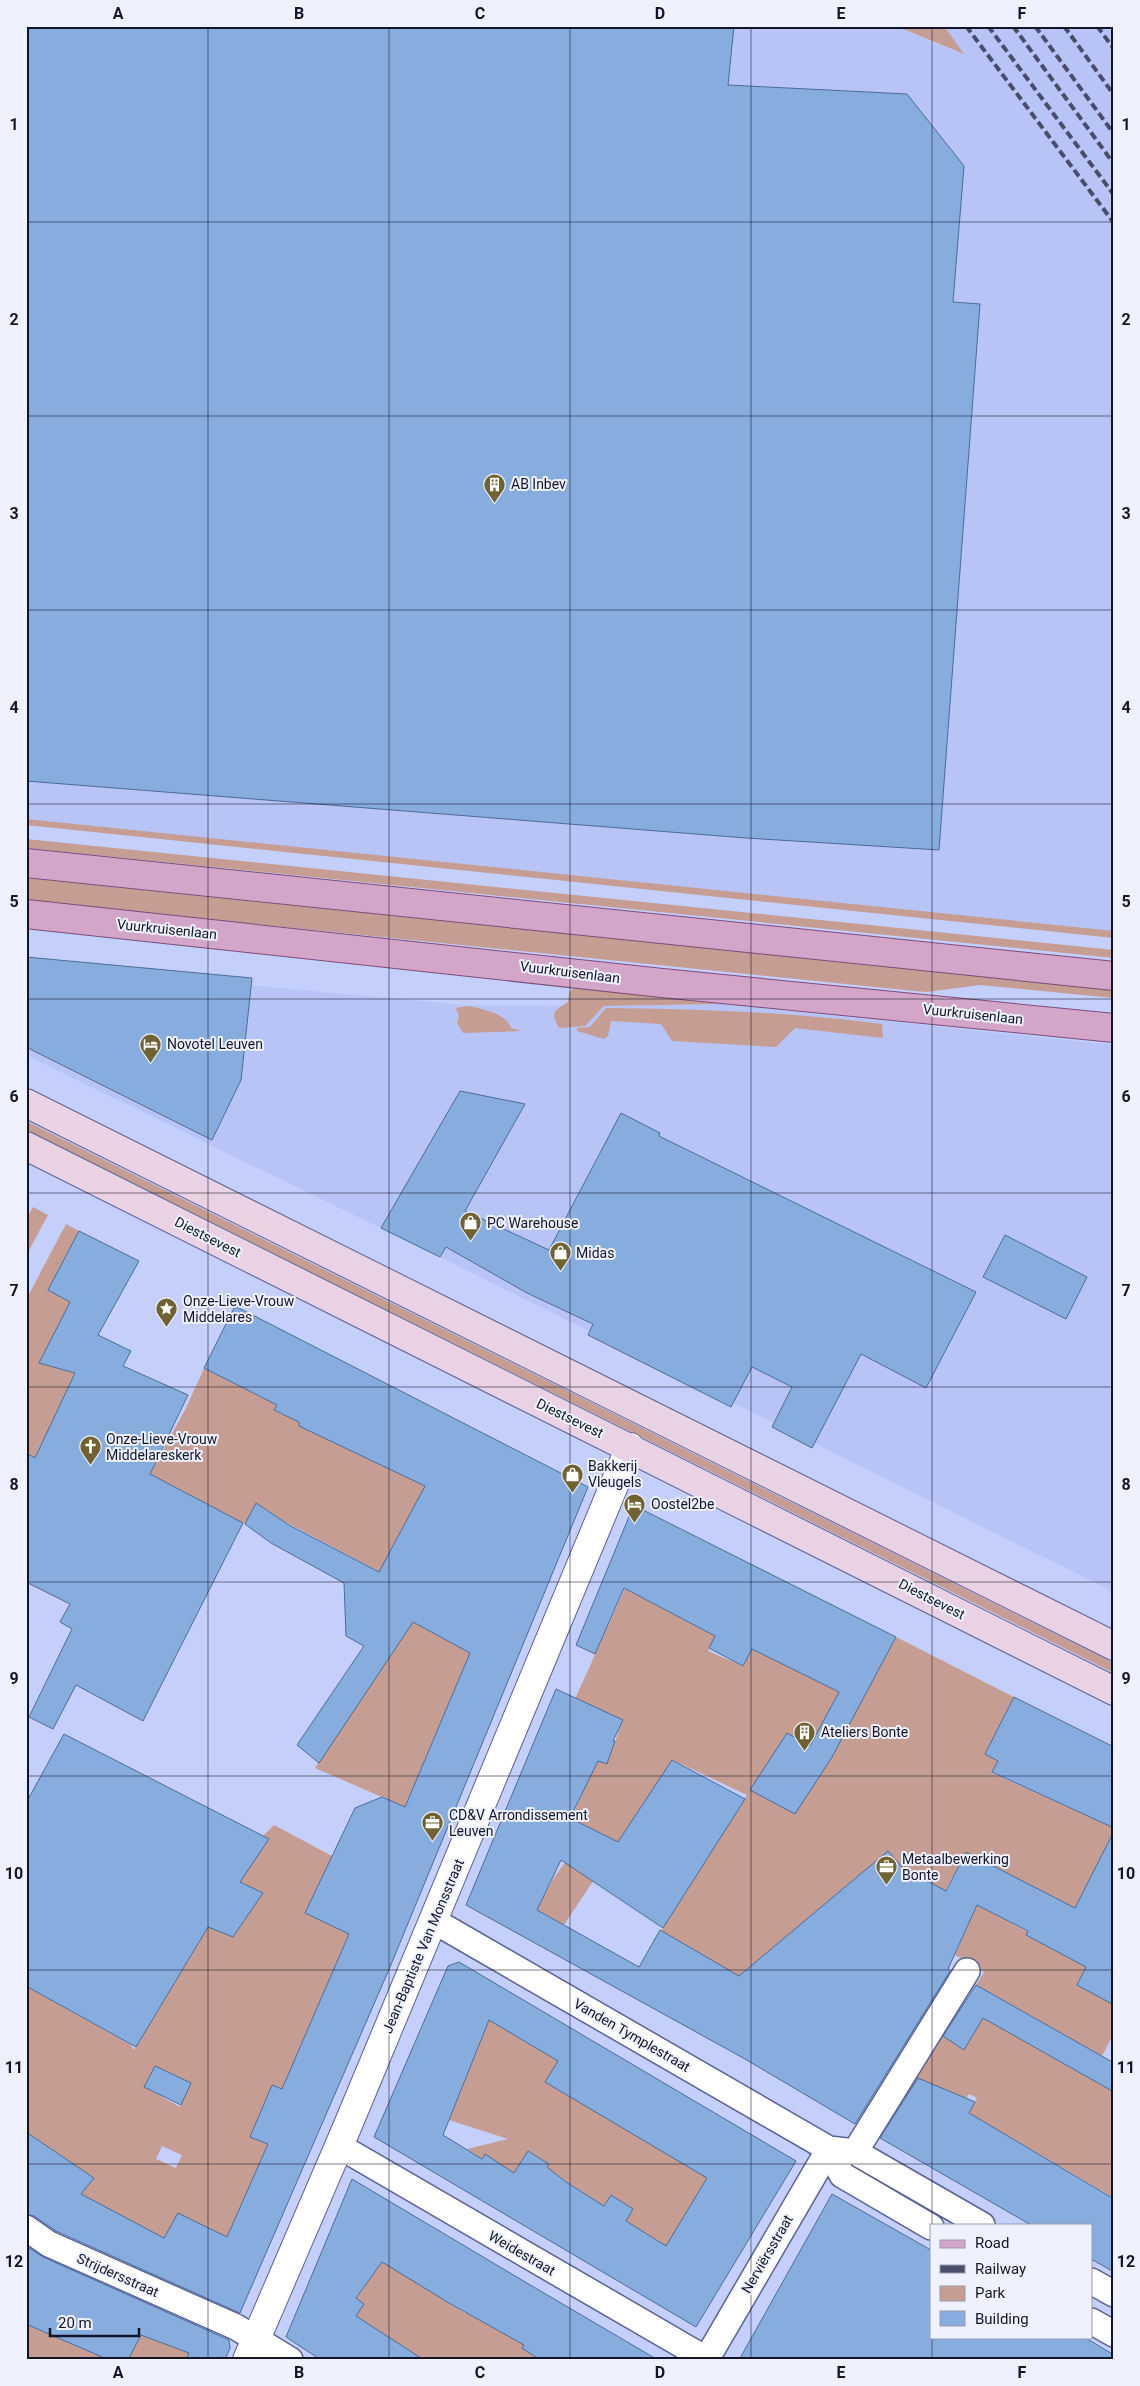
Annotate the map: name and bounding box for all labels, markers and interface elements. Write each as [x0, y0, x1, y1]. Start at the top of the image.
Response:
text: A [113, 4, 124, 23]
text: B [294, 4, 304, 23]
text: C [475, 4, 485, 23]
text: D [655, 4, 665, 23]
text: E [837, 4, 846, 23]
text: F [1018, 4, 1027, 23]
text: 1 [9, 115, 19, 134]
text: 1 [1121, 115, 1131, 134]
text: 2 [9, 310, 19, 329]
text: 2 [1121, 310, 1131, 329]
building icon: AB Inbev [483, 472, 507, 503]
place label: AB Inbev [511, 476, 566, 492]
text: 3 [9, 504, 19, 523]
text: 3 [1121, 504, 1131, 523]
text: 4 [9, 698, 19, 717]
text: 4 [1121, 698, 1131, 717]
text: 5 [9, 892, 19, 911]
text: 5 [1121, 892, 1131, 911]
street label: Vuurkruisenlaan [116, 916, 218, 942]
street label: Vuurkruisenlaan [519, 958, 621, 986]
street label: Vuurkruisenlaan [922, 1001, 1024, 1027]
hotel icon: Novotel Leuven [139, 1032, 163, 1063]
place label: Novotel Leuven [167, 1036, 263, 1052]
text: 6 [9, 1087, 19, 1106]
text: 6 [1121, 1087, 1131, 1106]
shop icon: PC Warehouse [459, 1211, 483, 1242]
street label: Diestsevest [172, 1213, 244, 1261]
place label: PC Warehouse [487, 1215, 578, 1231]
shop icon: Midas [548, 1241, 572, 1272]
place label: Midas [576, 1245, 614, 1261]
text: 7 [9, 1281, 19, 1300]
text: 7 [1121, 1281, 1131, 1300]
place label: Onze-Lieve-Vrouw Middelares [183, 1293, 295, 1325]
place icon: Onze-Lieve-Vrouw Middelares [155, 1297, 179, 1328]
street label: Diestsevest [534, 1395, 606, 1441]
place label: Onze-Lieve-Vrouw Middelareskerk [106, 1431, 218, 1463]
church icon: Onze-Lieve-Vrouw Middelareskerk [78, 1435, 102, 1466]
place label: Bakkerij Vleugels [588, 1458, 641, 1490]
shop icon: Bakkerij Vleugels [560, 1462, 584, 1493]
text: 8 [9, 1475, 19, 1494]
text: 8 [1121, 1475, 1131, 1494]
hotel icon: Oostel2be [623, 1492, 647, 1523]
place label: Oostel2be [651, 1496, 714, 1512]
street label: Diestsevest [896, 1575, 968, 1623]
text: 9 [9, 1669, 19, 1688]
text: 9 [1121, 1669, 1131, 1688]
building icon: Ateliers Bonte [793, 1720, 817, 1751]
place label: Ateliers Bonte [821, 1724, 908, 1740]
place label: CD&V Arrondissement Leuven [449, 1807, 588, 1839]
office icon: CD&V Arrondissement Leuven [421, 1811, 445, 1842]
place label: Metaalbewerking Bonte [902, 1851, 1009, 1883]
office icon: Metaalbewerking Bonte [874, 1855, 898, 1886]
street label: Jean-Baptiste Van Monsstraat [379, 1856, 467, 2036]
text: 10 [5, 1864, 23, 1883]
text: 10 [1117, 1864, 1135, 1883]
street label: Vanden Tymplestraat [571, 1995, 693, 2075]
text: 11 [5, 2058, 23, 2077]
text: 11 [1117, 2058, 1135, 2077]
street label: Nerviërsstraat [738, 2212, 796, 2296]
legend [930, 2224, 1092, 2338]
street label: Weidestraat [486, 2227, 559, 2279]
text: Road [975, 2234, 1009, 2252]
street label: Strijdersstraat [75, 2250, 162, 2300]
text: 12 [5, 2252, 23, 2271]
text: 12 [1117, 2252, 1135, 2271]
text: Railway [975, 2260, 1026, 2278]
text: Park [975, 2284, 1006, 2302]
scale bar [50, 2306, 139, 2338]
text: Building [975, 2310, 1029, 2328]
text: 20 m [58, 2314, 92, 2332]
text: A [113, 2363, 124, 2382]
text: B [294, 2363, 304, 2382]
text: C [475, 2363, 485, 2382]
text: D [655, 2363, 665, 2382]
text: E [837, 2363, 846, 2382]
text: F [1018, 2363, 1027, 2382]

